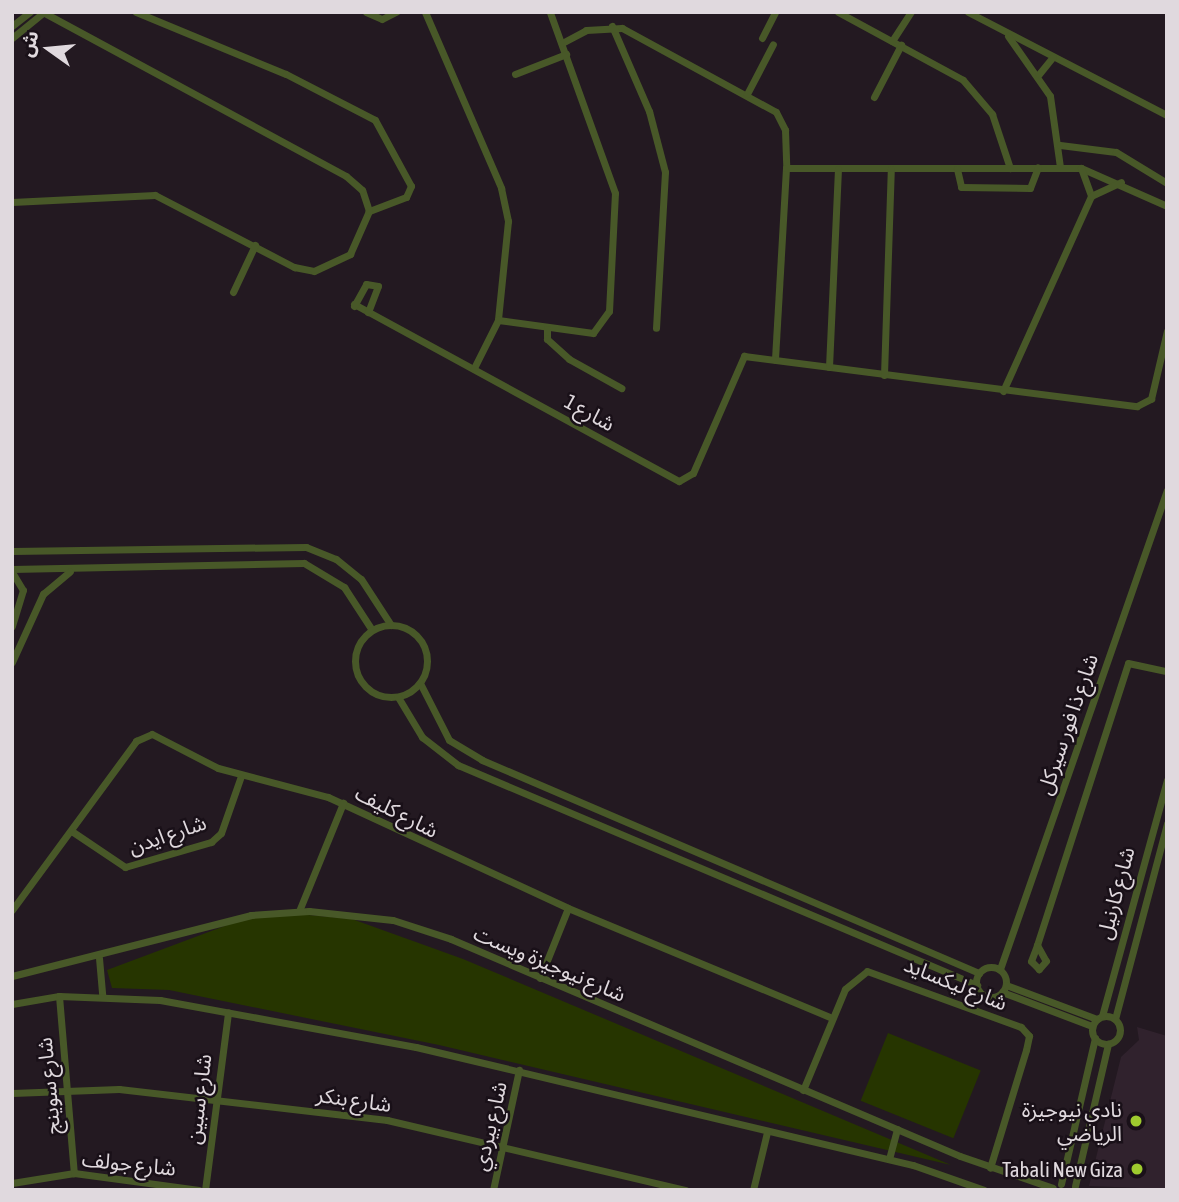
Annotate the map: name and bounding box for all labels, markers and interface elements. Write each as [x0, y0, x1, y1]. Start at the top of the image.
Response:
north arrow [14, 14, 84, 84]
text: ش [15, 28, 43, 59]
street label: شارع 1 [560, 388, 620, 436]
street label: شارع ذا فور سيركل [1031, 650, 1103, 798]
street label: شارع كليف [351, 779, 443, 843]
street label: شارع ايدن [125, 809, 209, 859]
street label: شارع كارنيل [1091, 844, 1139, 942]
street label: شارع نيوجيزة ويست [470, 920, 630, 1006]
street label: شارع ليكسايد [901, 951, 1011, 1015]
street label: شارع سوينج [31, 1036, 65, 1136]
street label: شارع سبين [180, 1052, 216, 1146]
street label: شارع بيردي [466, 1079, 512, 1173]
street label: شارع بنكر [315, 1081, 393, 1117]
place label: نادي نيوجيزة الرياضي [1022, 1096, 1122, 1146]
marker: نادي نيوجيزة الرياضي [1128, 1113, 1144, 1129]
street label: شارع جولف [81, 1146, 177, 1180]
place label: Tabali New Giza [1002, 1156, 1123, 1182]
marker: Tabali New Giza [1129, 1161, 1145, 1177]

